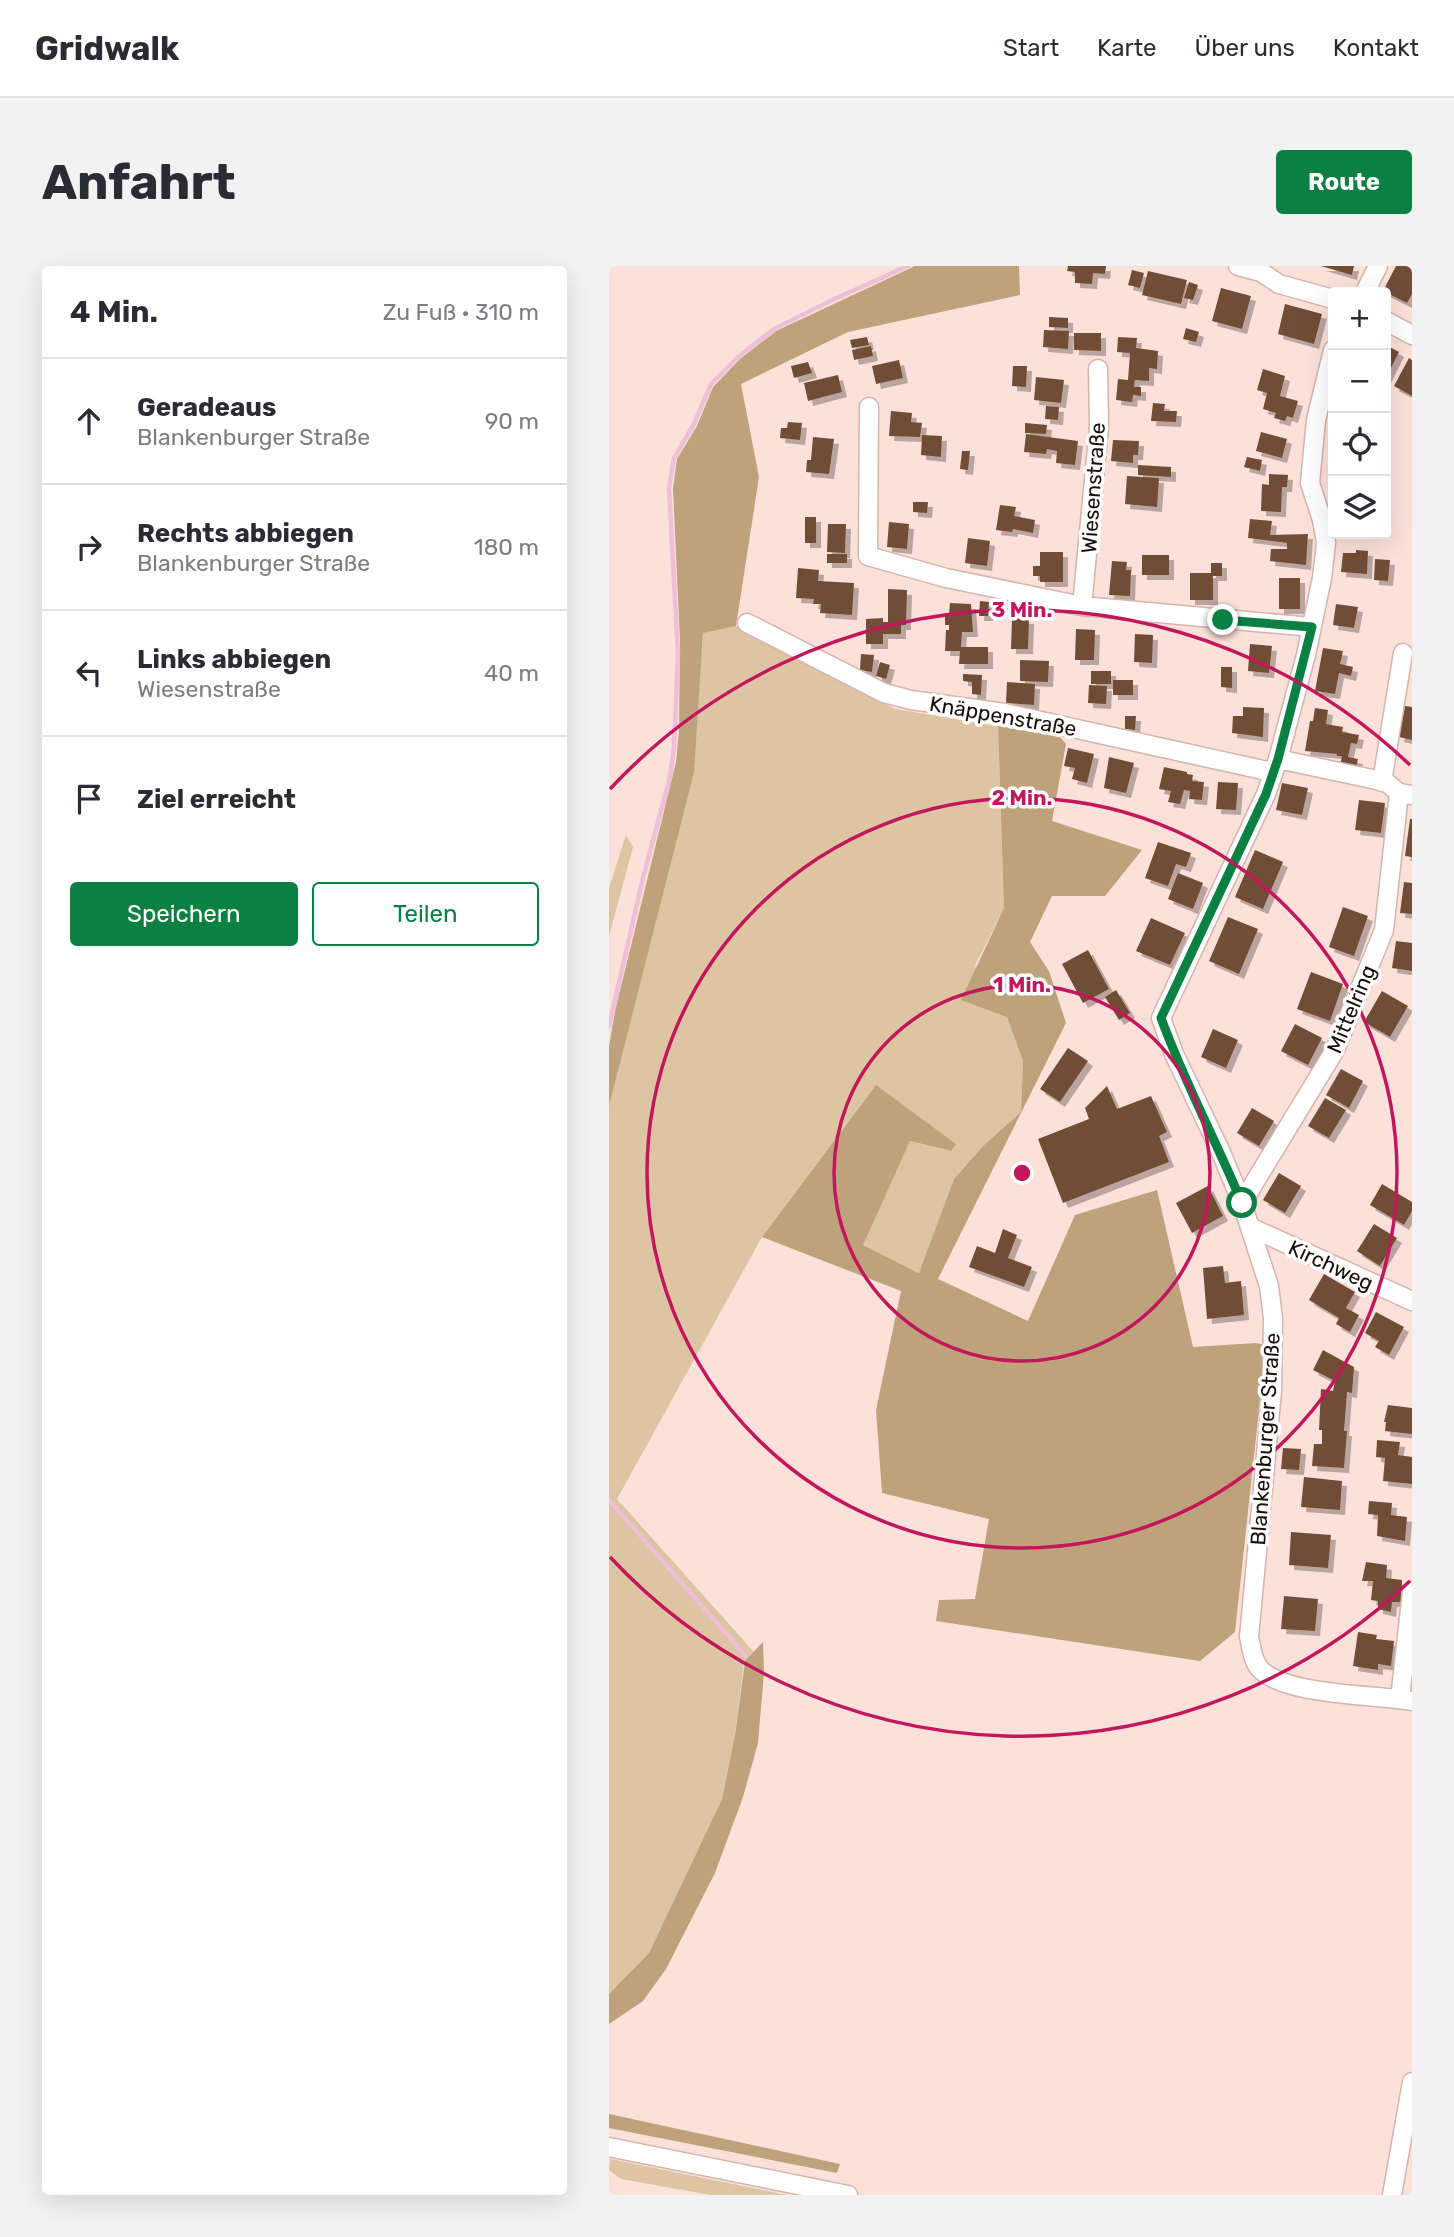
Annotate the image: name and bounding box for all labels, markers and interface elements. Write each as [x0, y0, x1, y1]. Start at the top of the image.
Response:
text: Gridwalk [35, 29, 179, 68]
text: Start [1003, 34, 1059, 62]
text: Karte [1097, 34, 1157, 62]
text: Über uns [1195, 34, 1295, 62]
text: Kontakt [1333, 34, 1419, 62]
button: Route [1276, 150, 1412, 214]
text: Anfahrt [42, 153, 236, 211]
map controls [1328, 287, 1391, 539]
button: + [1328, 287, 1391, 350]
text: 4 Min. [70, 294, 158, 330]
text: Zu Fuß · 310 m [383, 298, 539, 326]
button: − [1328, 350, 1391, 413]
text: Geradeaus [137, 392, 276, 423]
icon: ahead [70, 402, 108, 440]
text: 90 m [485, 407, 539, 435]
button: locate [1328, 413, 1391, 476]
street label: Wiesenstraße [1076, 422, 1110, 554]
text: Blankenburger Straße [137, 423, 370, 451]
button: layers [1328, 476, 1391, 539]
text: Rechts abbiegen [137, 518, 354, 549]
icon: right [70, 528, 108, 566]
text: 180 m [474, 533, 539, 561]
text: Blankenburger Straße [137, 549, 370, 577]
text: 3 Min. [991, 597, 1053, 622]
route end [1207, 604, 1238, 635]
text: Links abbiegen [137, 644, 331, 675]
icon: left [70, 654, 108, 692]
text: 40 m [484, 659, 539, 687]
text: Wiesenstraße [137, 675, 281, 703]
street label: Knäppenstraße [928, 691, 1078, 741]
icon: arrive [70, 780, 108, 818]
text: Ziel erreicht [137, 784, 296, 815]
text: 2 Min. [992, 785, 1052, 810]
button: Speichern [70, 882, 298, 946]
button: Teilen [312, 882, 539, 946]
street label: Mittelring [1321, 961, 1381, 1057]
text: 1 Min. [993, 972, 1051, 997]
centre of rings [1010, 1161, 1034, 1185]
route start [1226, 1187, 1257, 1218]
street label: Kirchweg [1285, 1235, 1377, 1295]
street label: Blankenburger Straße [1245, 1332, 1285, 1546]

